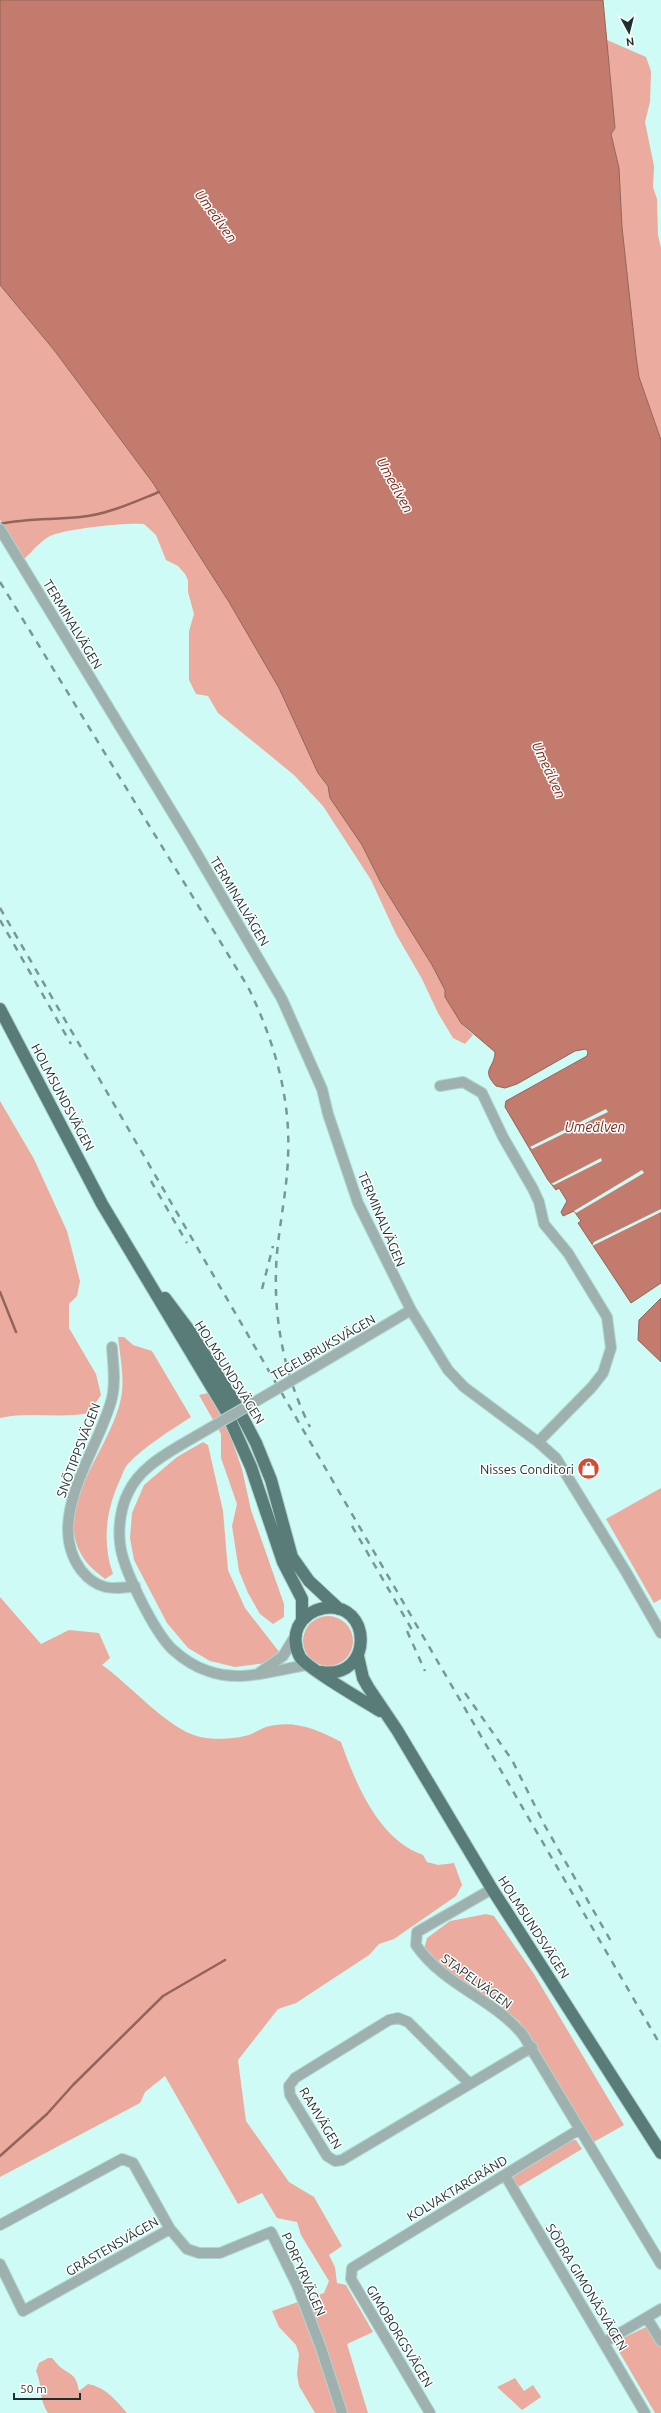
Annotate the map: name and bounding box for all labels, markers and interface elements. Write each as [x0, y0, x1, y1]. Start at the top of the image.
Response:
north arrow [609, 12, 649, 52]
text: N [625, 35, 635, 48]
water label: Umeälven [192, 187, 240, 245]
water label: Umeälven [373, 455, 417, 515]
street label: TERMINALVÄGEN [41, 576, 106, 671]
water label: Umeälven [529, 739, 569, 801]
street label: TERMINALVÄGEN [208, 853, 273, 948]
street label: HOLMSUNDSVÄGEN [29, 1041, 98, 1153]
water label: Umeälven [565, 1119, 625, 1135]
street label: TERMINALVÄGEN [356, 1169, 409, 1268]
street label: TEGELBRUKSVÄGEN [268, 1311, 378, 1383]
street label: HOLMSUNDSVÄGEN [193, 1317, 268, 1426]
street label: SNÖTIPPSVÄGEN [53, 1400, 102, 1499]
shop icon: Nisses Conditori [576, 1456, 602, 1482]
place label: Nisses Conditori [480, 1462, 574, 1476]
street label: HOLMSUNDSVÄGEN [496, 1873, 573, 1981]
street label: STAPELVÄGEN [439, 1950, 515, 2011]
street label: RAMVÄGEN [297, 2084, 346, 2151]
street label: KOLVAKTARGRÄND [404, 2152, 510, 2223]
street label: GRÅSTENSVÄGEN [63, 2213, 161, 2278]
street label: SÖDRA GIMONÄSVÄGEN [544, 2221, 631, 2353]
street label: PORFYRVÄGEN [279, 2230, 330, 2318]
street label: GIMOBORGSVÄGEN [364, 2282, 437, 2389]
scale bar [14, 2375, 80, 2401]
text: 50 m [20, 2382, 47, 2395]

